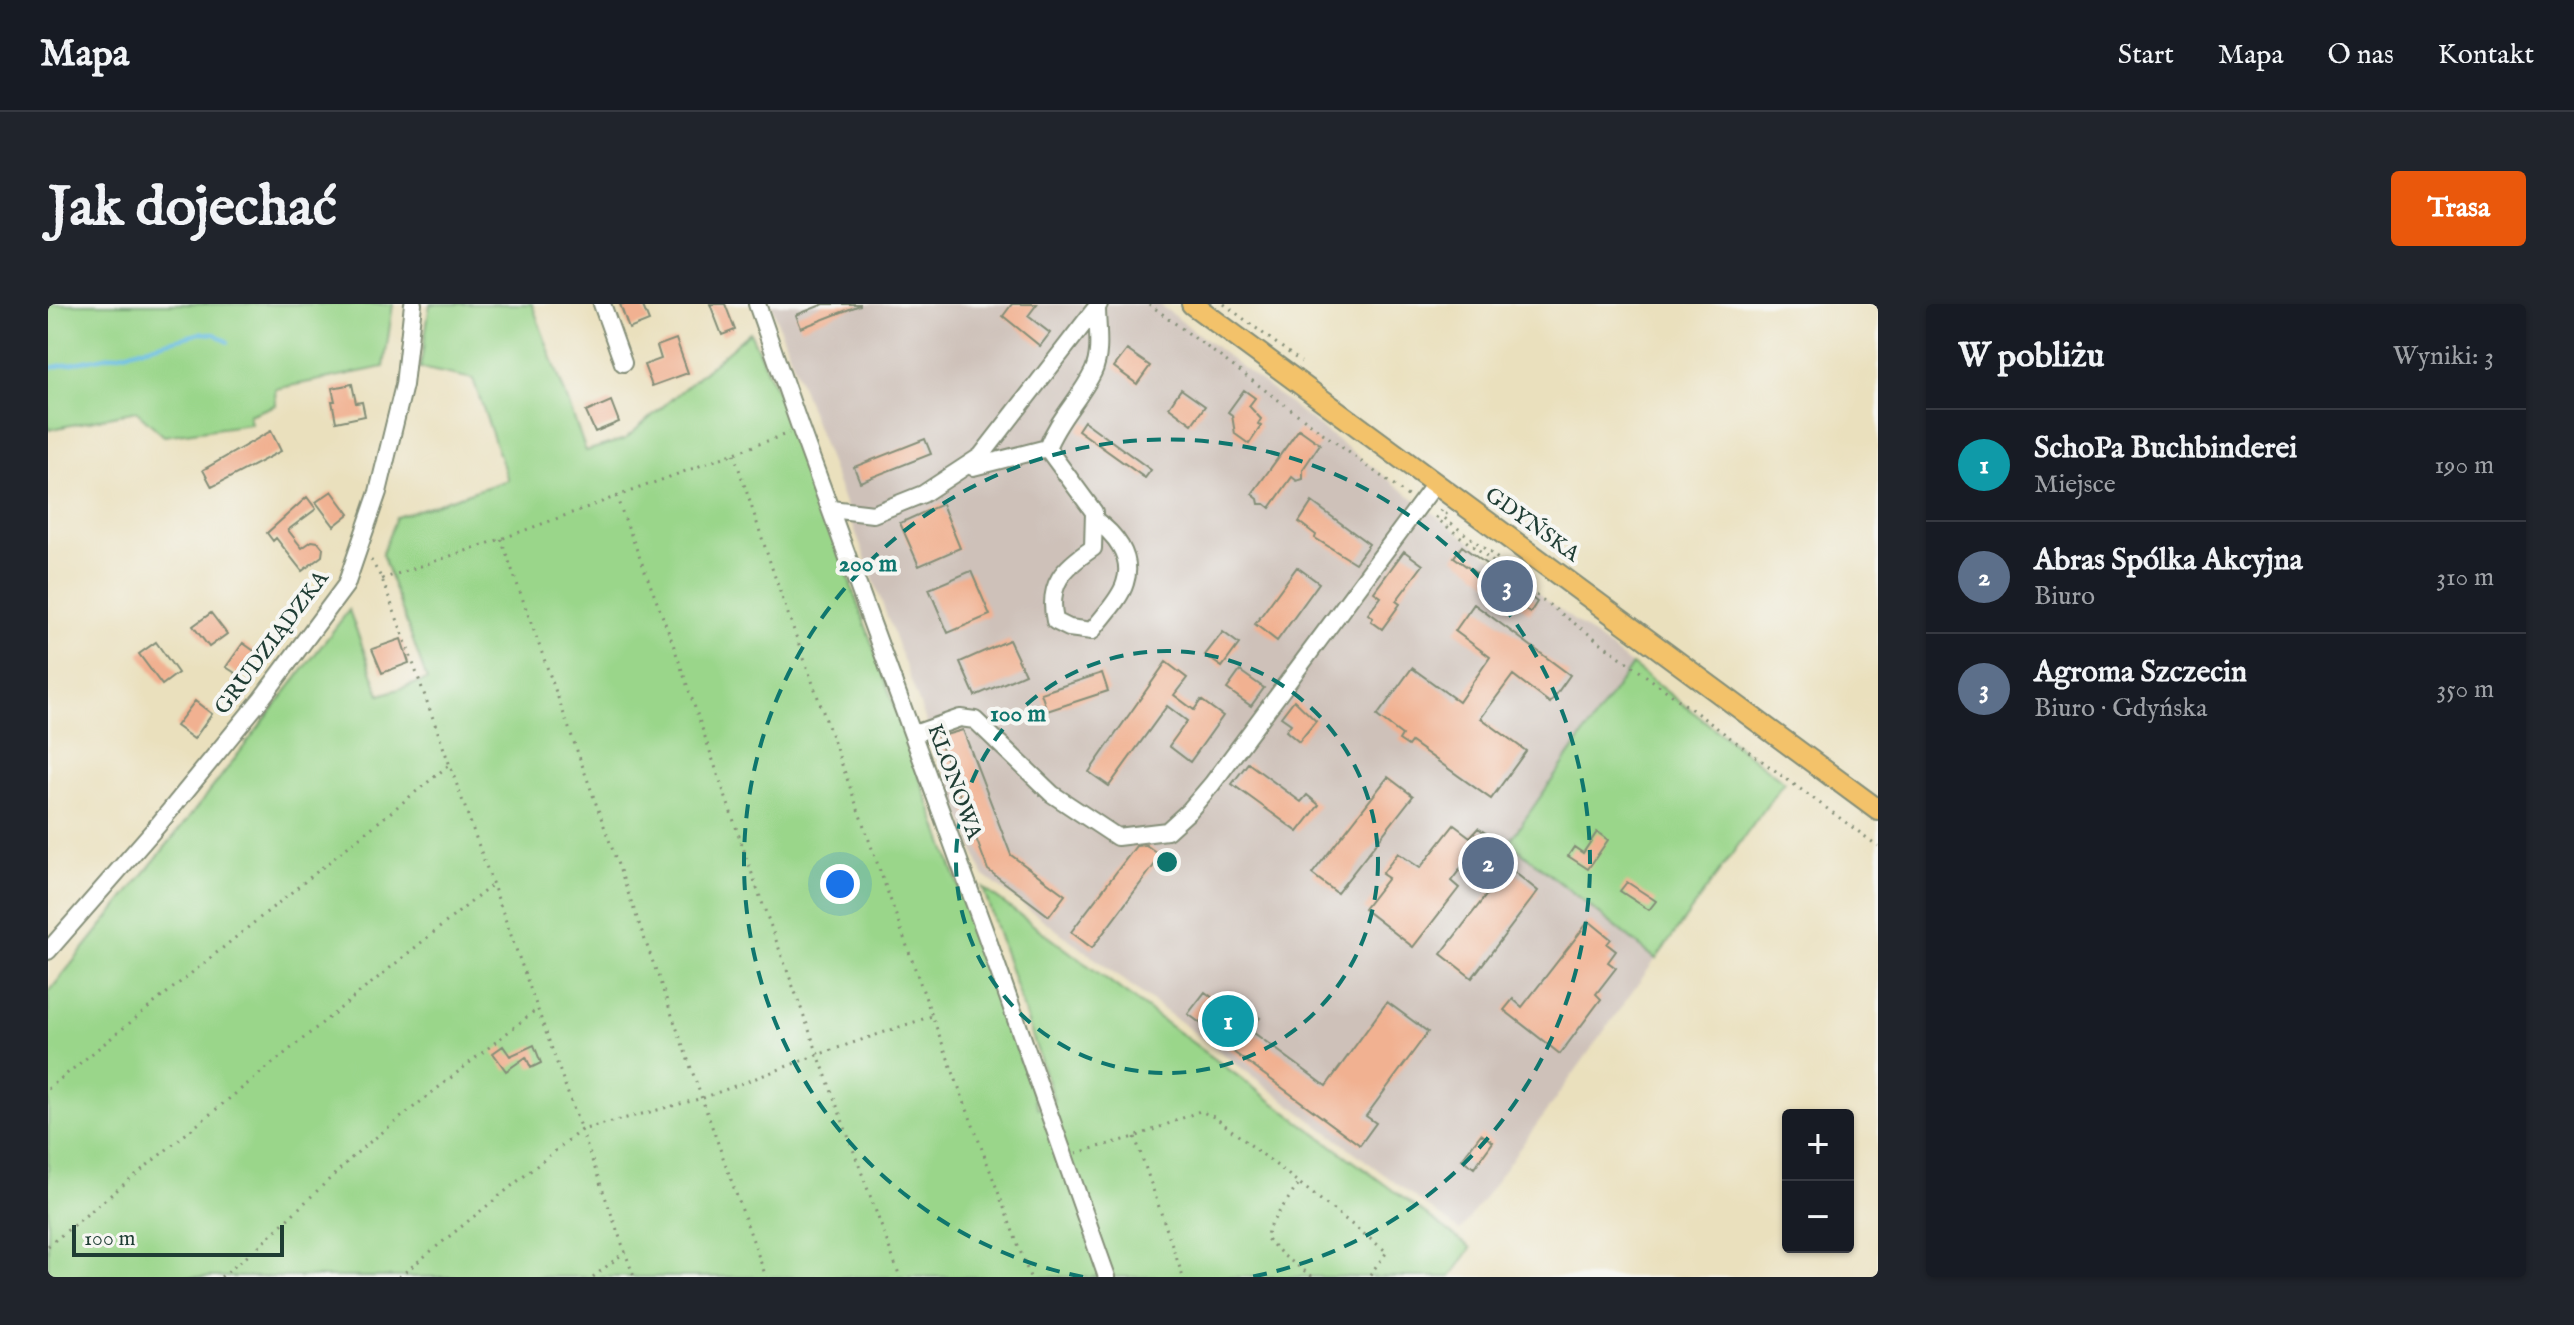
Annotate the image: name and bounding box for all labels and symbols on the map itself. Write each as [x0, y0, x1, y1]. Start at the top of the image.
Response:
street label: GDYŃSKA [1479, 481, 1586, 569]
text: 200 m [839, 549, 898, 580]
pin: 3 [1481, 556, 1533, 616]
street label: GRUDZIĄDZKA [209, 565, 336, 721]
text: 100 m [990, 699, 1047, 730]
street label: KLONOWA [920, 720, 988, 845]
pin: 2 [1462, 833, 1514, 893]
centre of rings [1153, 848, 1181, 876]
your location [820, 864, 860, 904]
pin: 1 [1202, 991, 1254, 1051]
scale bar [72, 1221, 284, 1257]

